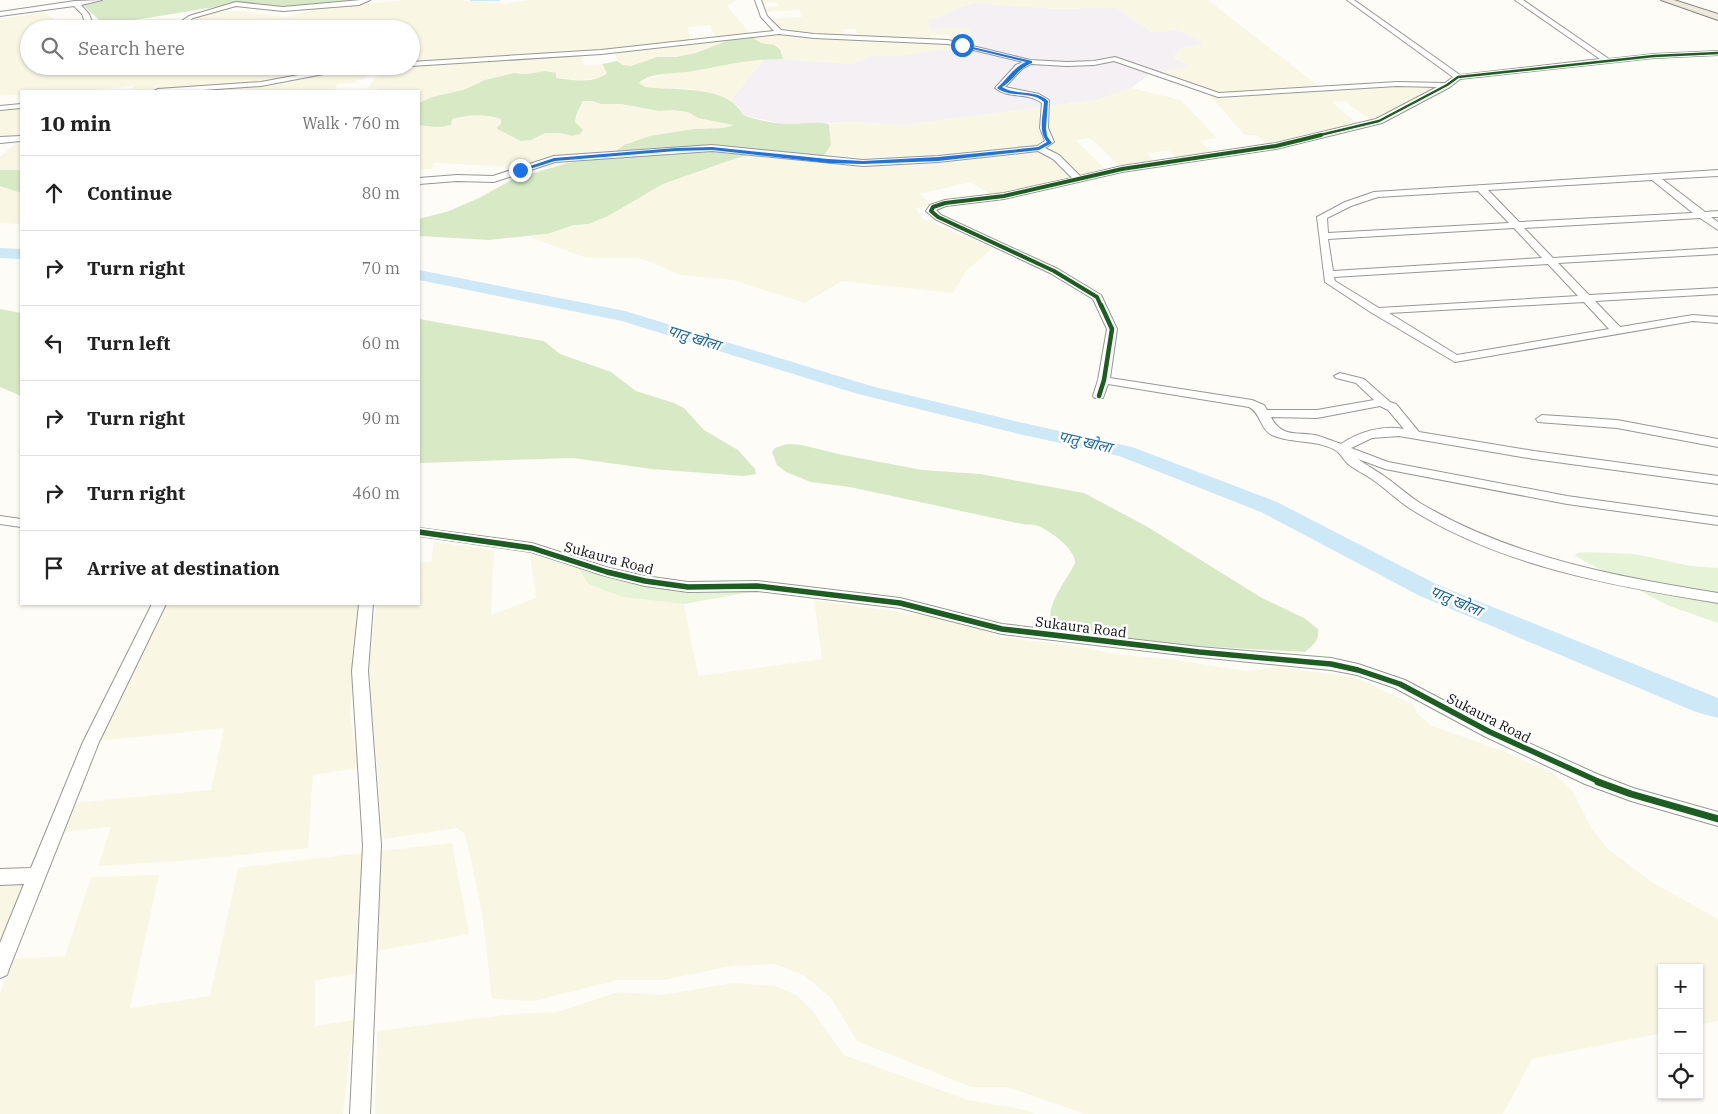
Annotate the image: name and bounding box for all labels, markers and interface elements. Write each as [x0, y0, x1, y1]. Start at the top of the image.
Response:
search box [20, 20, 420, 75]
icon: search [38, 34, 66, 62]
route start [951, 34, 974, 57]
text: Search here [78, 36, 185, 60]
text: 10 min [40, 109, 111, 137]
text: Walk · 760 m [302, 113, 400, 133]
route end [509, 159, 532, 182]
icon: ahead [40, 179, 68, 207]
text: Continue [87, 181, 172, 205]
text: 80 m [362, 183, 400, 203]
icon: right [40, 254, 68, 282]
text: Turn right [87, 256, 185, 280]
text: 70 m [362, 258, 400, 278]
water label: पातु खोला [665, 320, 726, 356]
icon: left [40, 329, 68, 357]
text: Turn left [87, 331, 170, 355]
text: 60 m [362, 333, 400, 353]
icon: right [40, 404, 68, 432]
text: Turn right [87, 406, 185, 430]
text: 90 m [362, 408, 400, 428]
water label: पातु खोला [1056, 426, 1117, 459]
icon: right [40, 479, 68, 507]
text: Turn right [87, 481, 185, 505]
text: 460 m [352, 483, 400, 503]
street label: Sukaura Road [562, 537, 656, 579]
icon: arrive [40, 554, 68, 582]
text: Arrive at destination [87, 556, 280, 580]
water label: पातु खोला [1427, 581, 1488, 622]
street label: Sukaura Road [1034, 612, 1128, 642]
street label: Sukaura Road [1444, 689, 1534, 747]
map controls [1658, 964, 1703, 1099]
button: + [1658, 964, 1703, 1009]
button: − [1658, 1009, 1703, 1054]
button: locate [1658, 1054, 1703, 1099]

